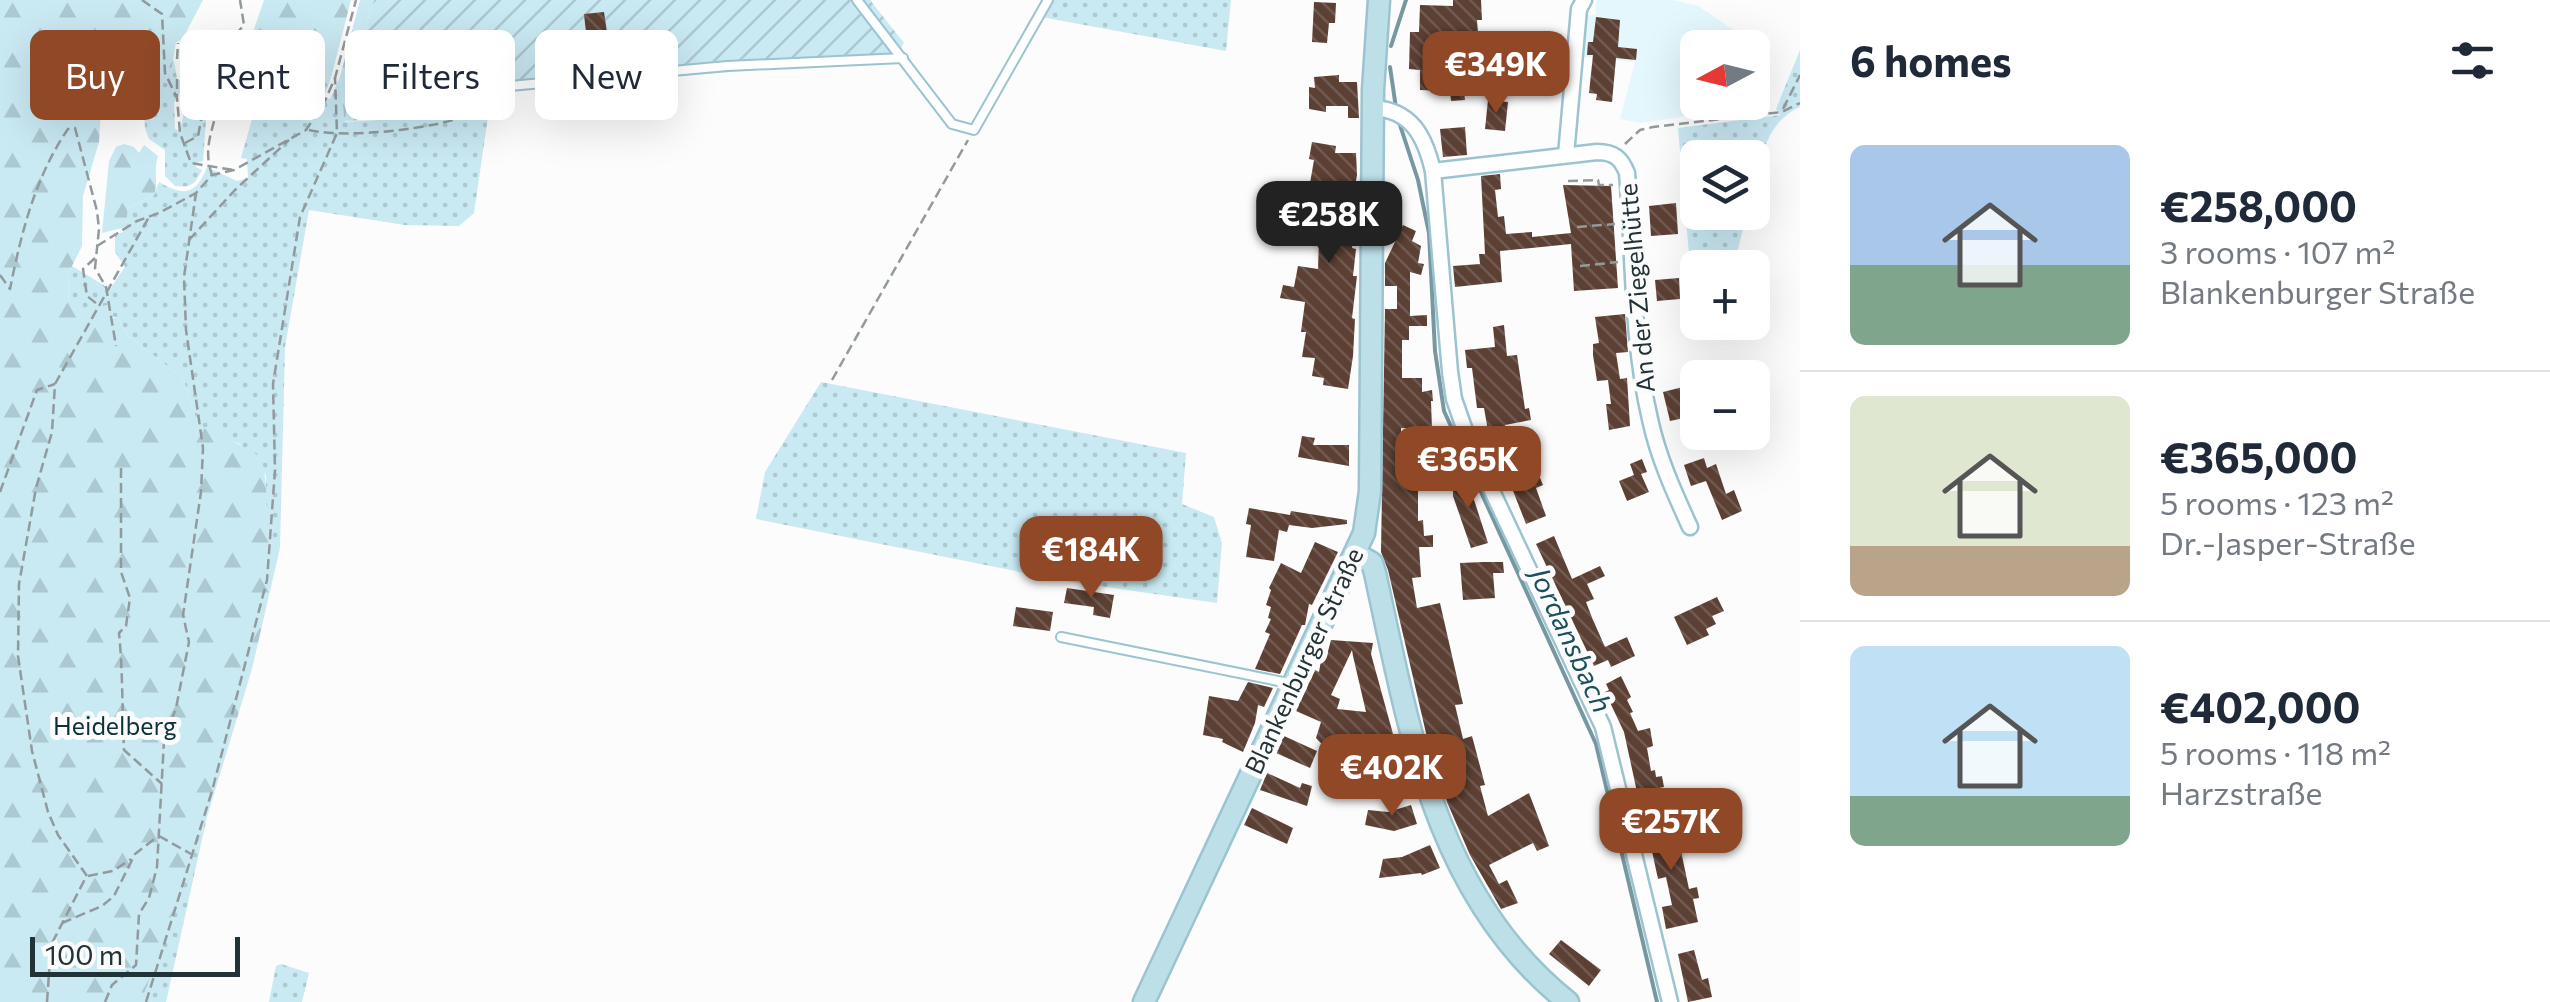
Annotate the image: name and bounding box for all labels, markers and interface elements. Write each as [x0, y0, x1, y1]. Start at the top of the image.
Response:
chip: Buy [30, 30, 160, 120]
chip: Rent [180, 30, 325, 120]
chip: Filters [345, 30, 515, 120]
chip: New [535, 30, 678, 120]
north arrow [1680, 30, 1770, 120]
map controls [1680, 30, 1770, 450]
pin: €349K [1426, 31, 1566, 116]
icon: filters [2445, 33, 2500, 88]
text: 6 homes [1850, 34, 2012, 86]
text: €349K [1445, 43, 1547, 83]
button: layers [1680, 140, 1770, 230]
text: €258,000 [2160, 179, 2357, 231]
pin: €258K [1259, 181, 1399, 266]
street label: An der Ziegelhütte [1612, 182, 1660, 394]
icon: home [1930, 185, 2050, 305]
text: €258K [1278, 193, 1380, 233]
text: 3 rooms · 107 m² [2160, 231, 2395, 271]
button: + [1680, 250, 1770, 340]
text: Blankenburger Straße [2160, 271, 2475, 311]
button: − [1680, 360, 1770, 450]
pin: €365K [1398, 426, 1538, 511]
text: €365,000 [2160, 430, 2358, 482]
icon: home [1930, 436, 2050, 556]
text: €365K [1417, 438, 1519, 478]
text: 5 rooms · 123 m² [2160, 482, 2394, 522]
pin: €184K [1021, 516, 1161, 601]
text: Dr.-Jasper-Straße [2160, 522, 2416, 562]
text: €184K [1042, 528, 1140, 568]
street label: Blankenburger Straße [1237, 543, 1369, 778]
water label: Jordansbach [1522, 559, 1620, 718]
text: €402,000 [2160, 680, 2361, 732]
icon: home [1930, 686, 2050, 806]
park label: Heidelberg [53, 710, 177, 740]
text: 5 rooms · 118 m² [2160, 732, 2391, 772]
pin: €402K [1322, 734, 1462, 819]
text: €402K [1340, 746, 1444, 786]
text: Harzstraße [2160, 772, 2322, 812]
pin: €257K [1601, 788, 1741, 873]
text: €257K [1621, 800, 1721, 840]
scale bar [30, 932, 240, 976]
text: 100 m [45, 937, 123, 971]

